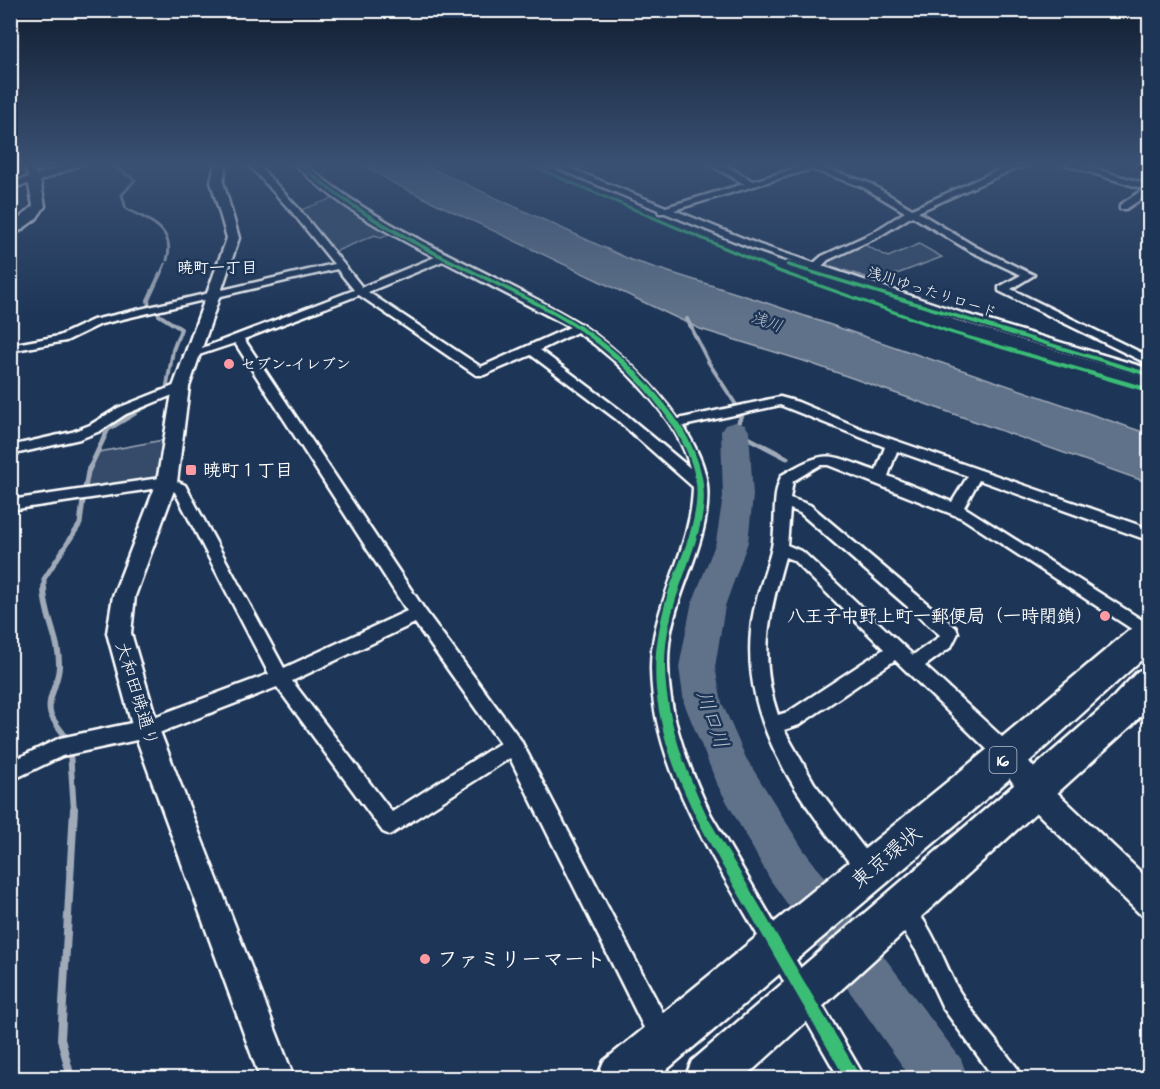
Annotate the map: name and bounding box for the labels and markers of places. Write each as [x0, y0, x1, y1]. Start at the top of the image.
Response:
place label: セブン-イレブン [241, 354, 351, 375]
marker: セブン-イレブン [222, 357, 236, 371]
place label: 暁町１丁目 [203, 458, 293, 483]
marker: 暁町１丁目 [184, 463, 198, 477]
place label: 八王子中野上町一郵便局（一時閉鎖） [787, 604, 1093, 629]
marker: 八王子中野上町一郵便局（一時閉鎖） [1098, 609, 1112, 623]
place label: ファミリーマート [437, 945, 606, 974]
marker: ファミリーマート [418, 952, 432, 966]

